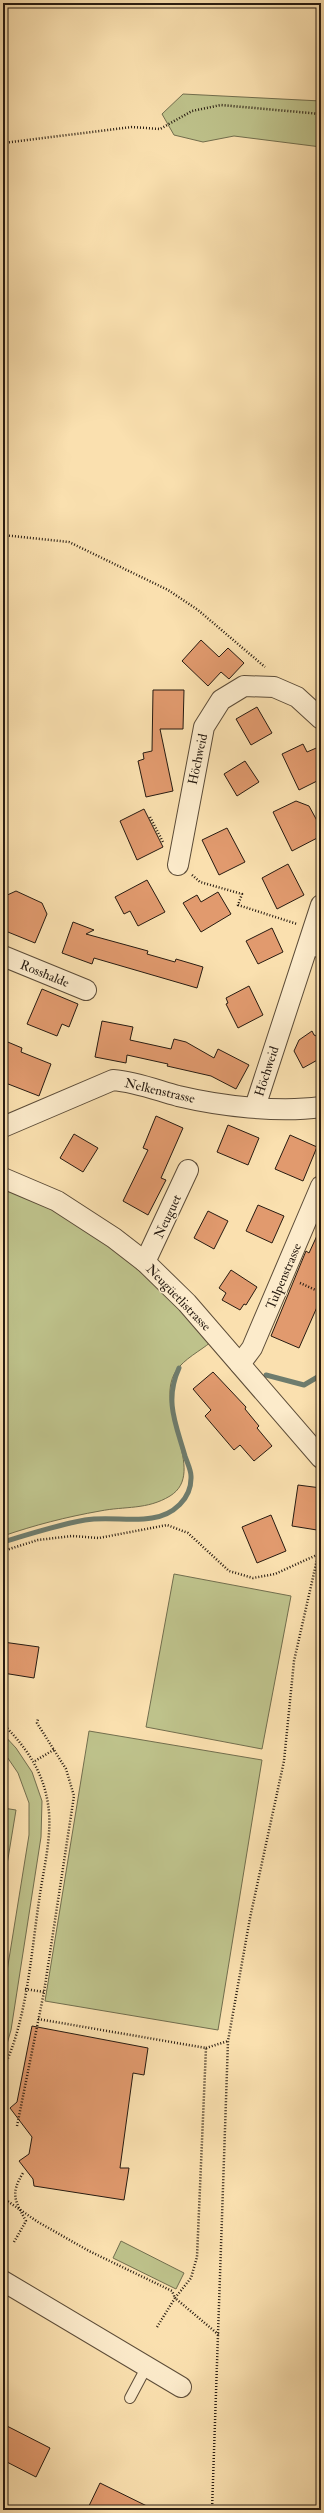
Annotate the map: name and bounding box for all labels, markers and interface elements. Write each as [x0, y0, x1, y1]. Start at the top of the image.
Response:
street label: Höchweid [185, 732, 211, 786]
street label: Rosshalde [18, 957, 72, 991]
street label: Höchweid [251, 1044, 283, 1098]
street label: Nelkenstrasse [123, 1075, 197, 1107]
street label: Neuguet [151, 1192, 185, 1241]
street label: Tulpenstrasse [263, 1240, 306, 1312]
street label: Neugüetlistrasse [143, 1261, 214, 1335]

